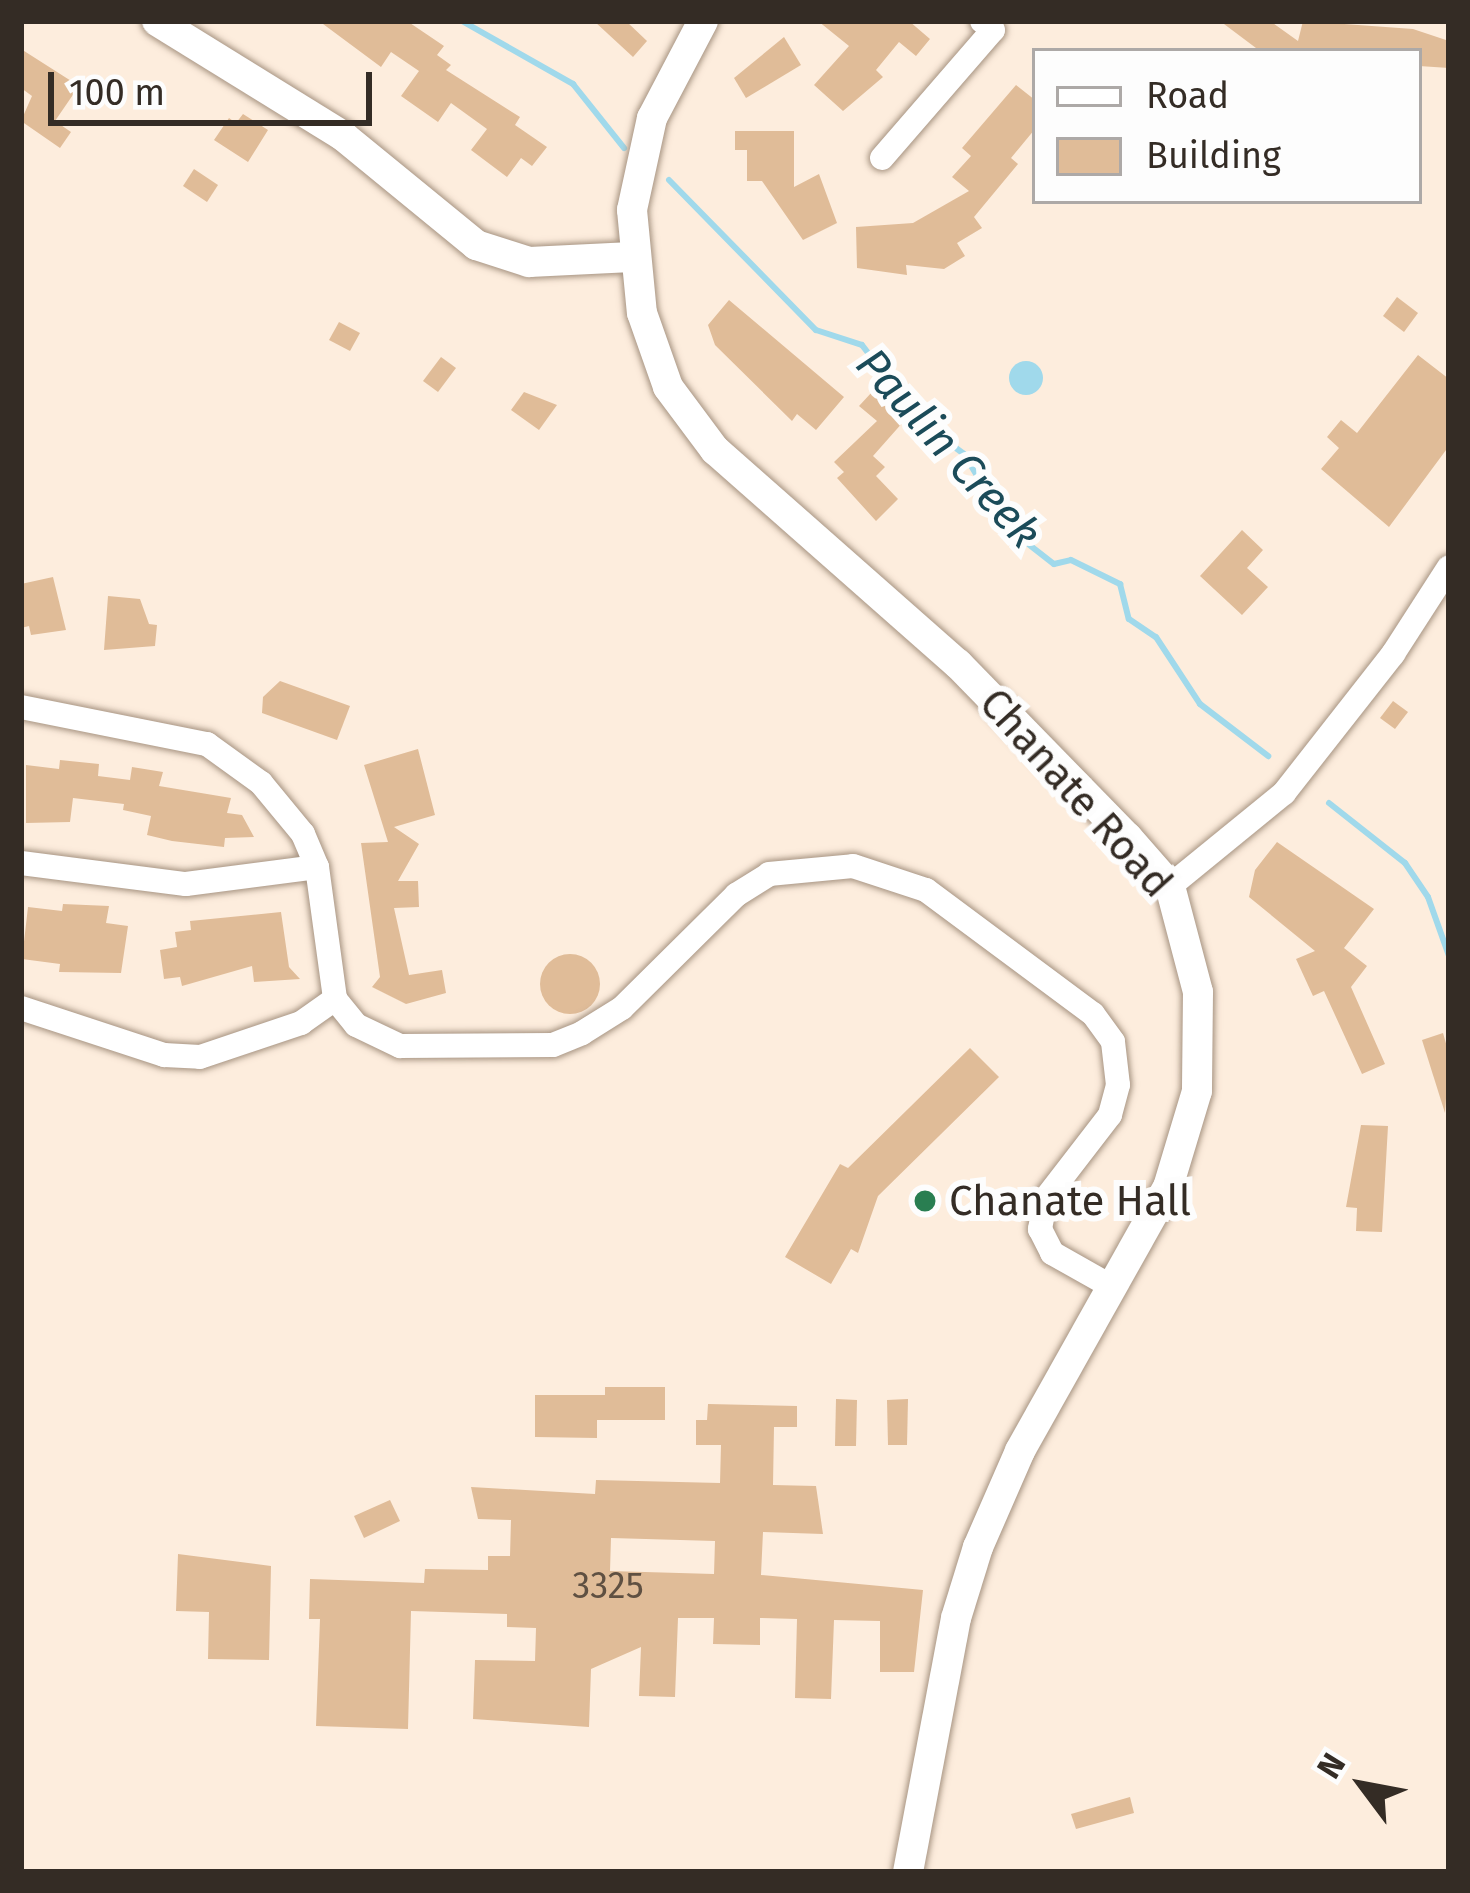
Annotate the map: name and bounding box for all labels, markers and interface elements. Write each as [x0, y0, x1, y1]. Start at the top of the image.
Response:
scale bar [54, 48, 378, 122]
legend [1032, 48, 1422, 204]
text: 100 m [69, 71, 165, 115]
text: Road [1146, 74, 1229, 118]
text: Building [1146, 134, 1281, 178]
water label: Paulin Creek [844, 338, 1052, 560]
street label: Chanate Road [969, 678, 1183, 908]
place label: Chanate Hall [949, 1176, 1191, 1226]
marker: Chanate Hall [912, 1188, 938, 1214]
house number: 3325 [572, 1565, 644, 1609]
north arrow [1302, 1725, 1422, 1845]
text: N [1309, 1746, 1354, 1786]

